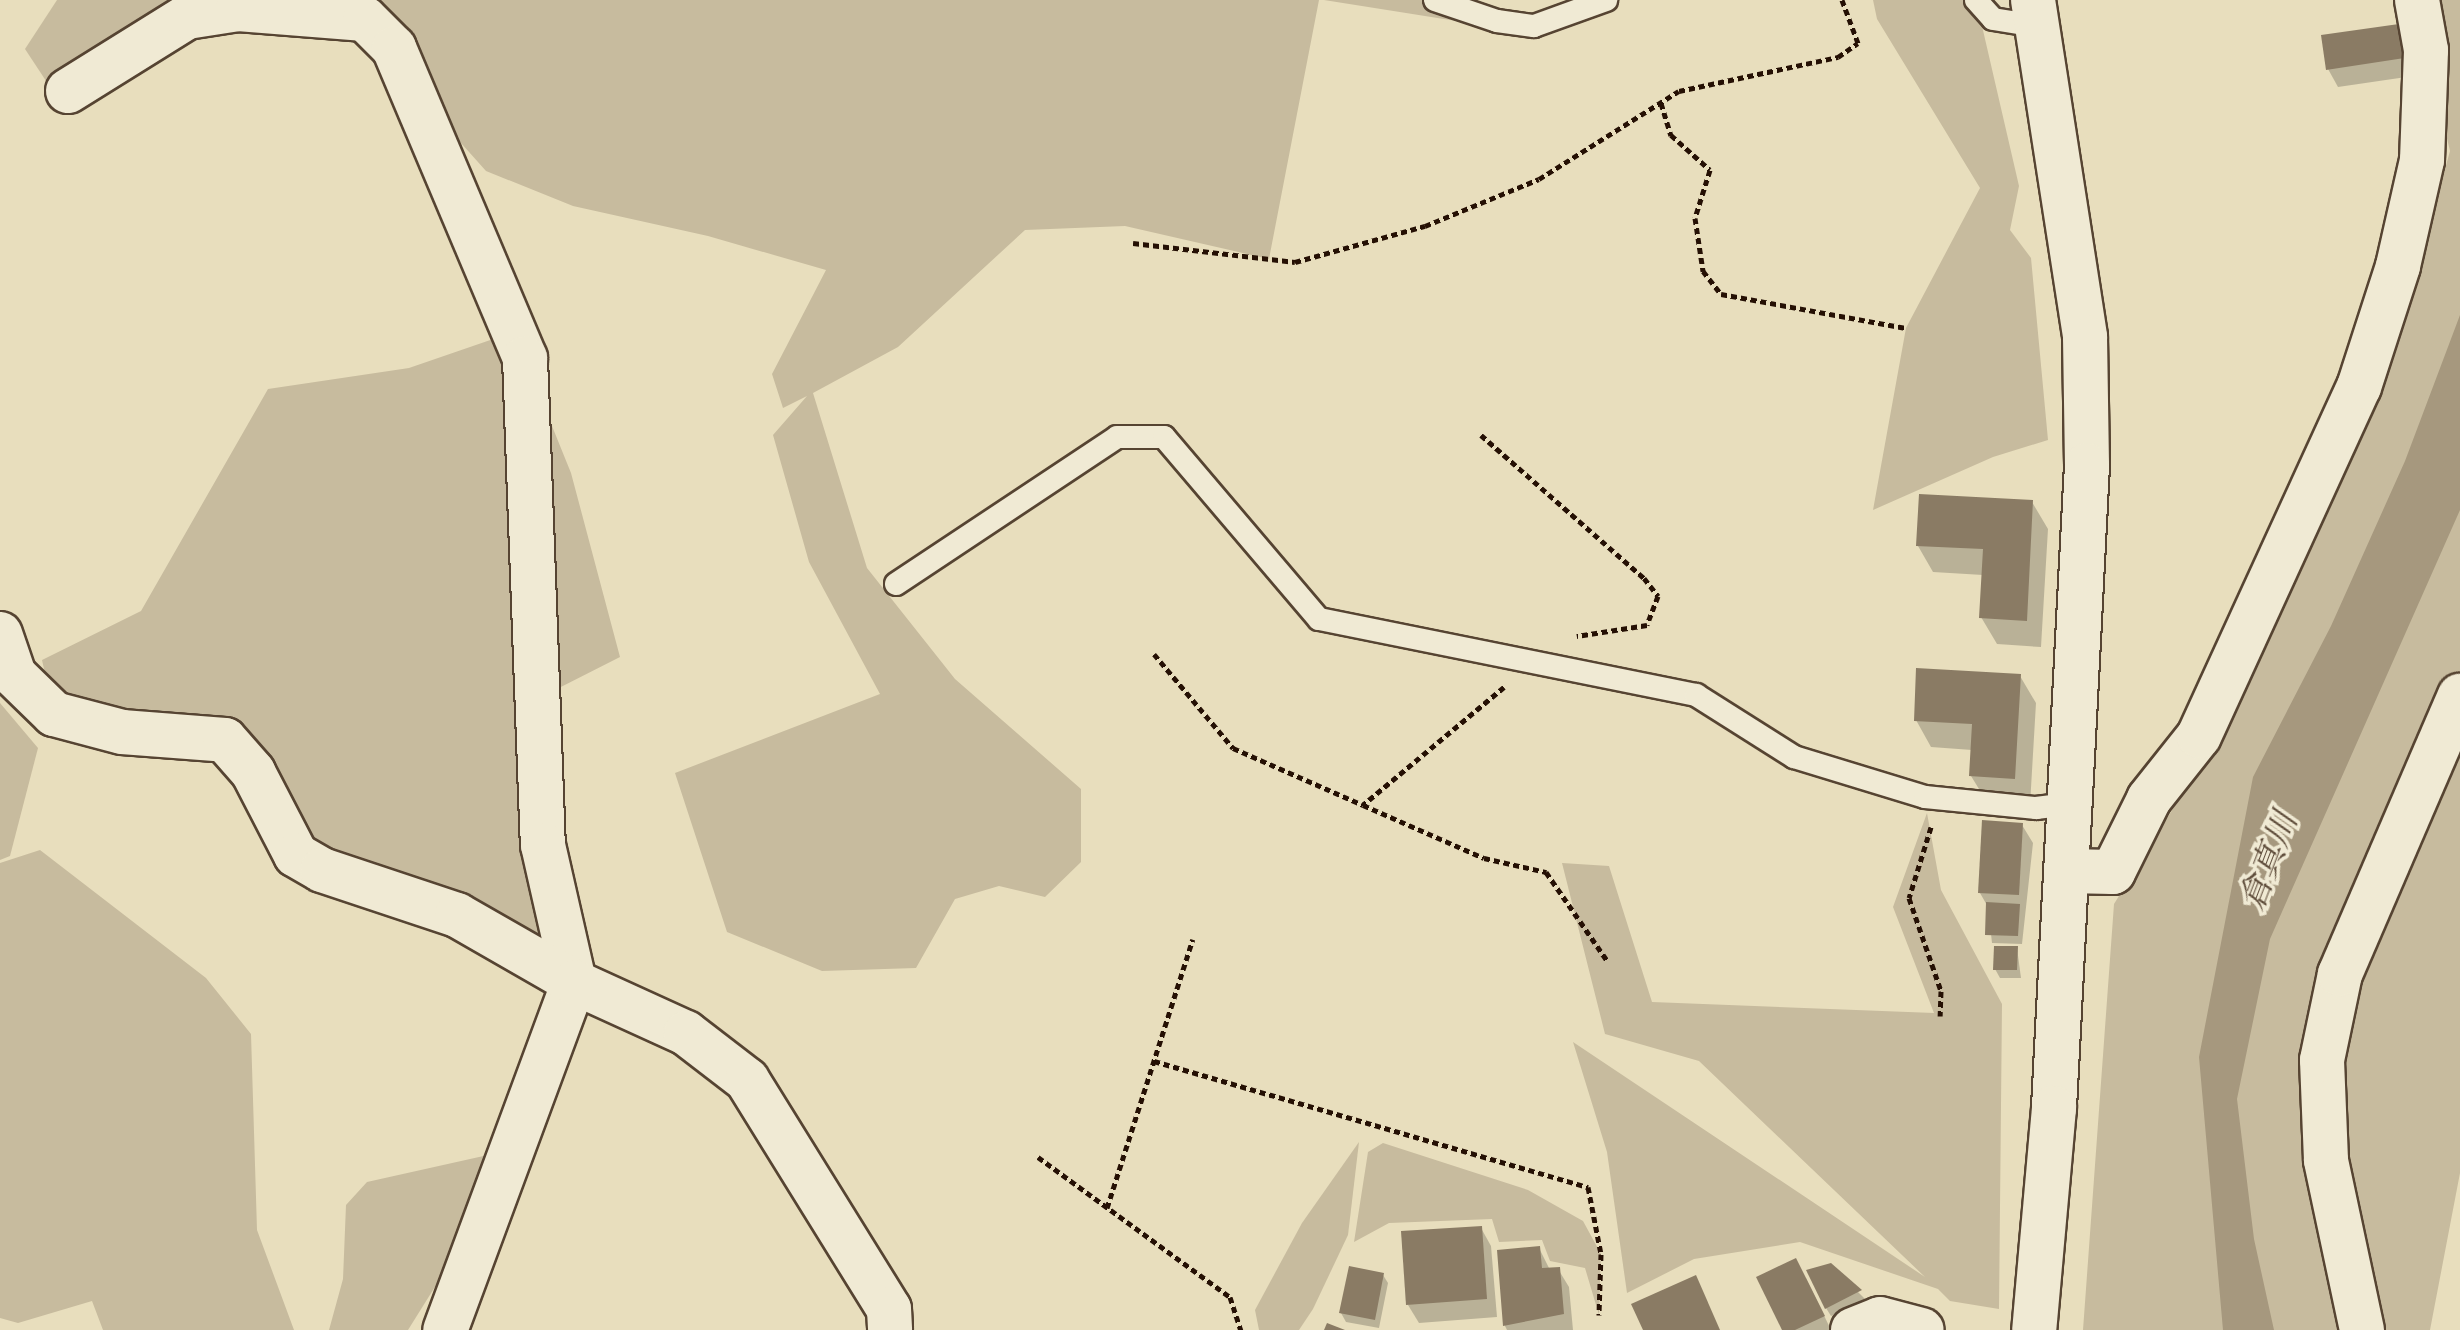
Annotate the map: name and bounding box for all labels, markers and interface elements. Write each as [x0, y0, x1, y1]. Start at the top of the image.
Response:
water label: 倉真川 [2233, 807, 2307, 917]

